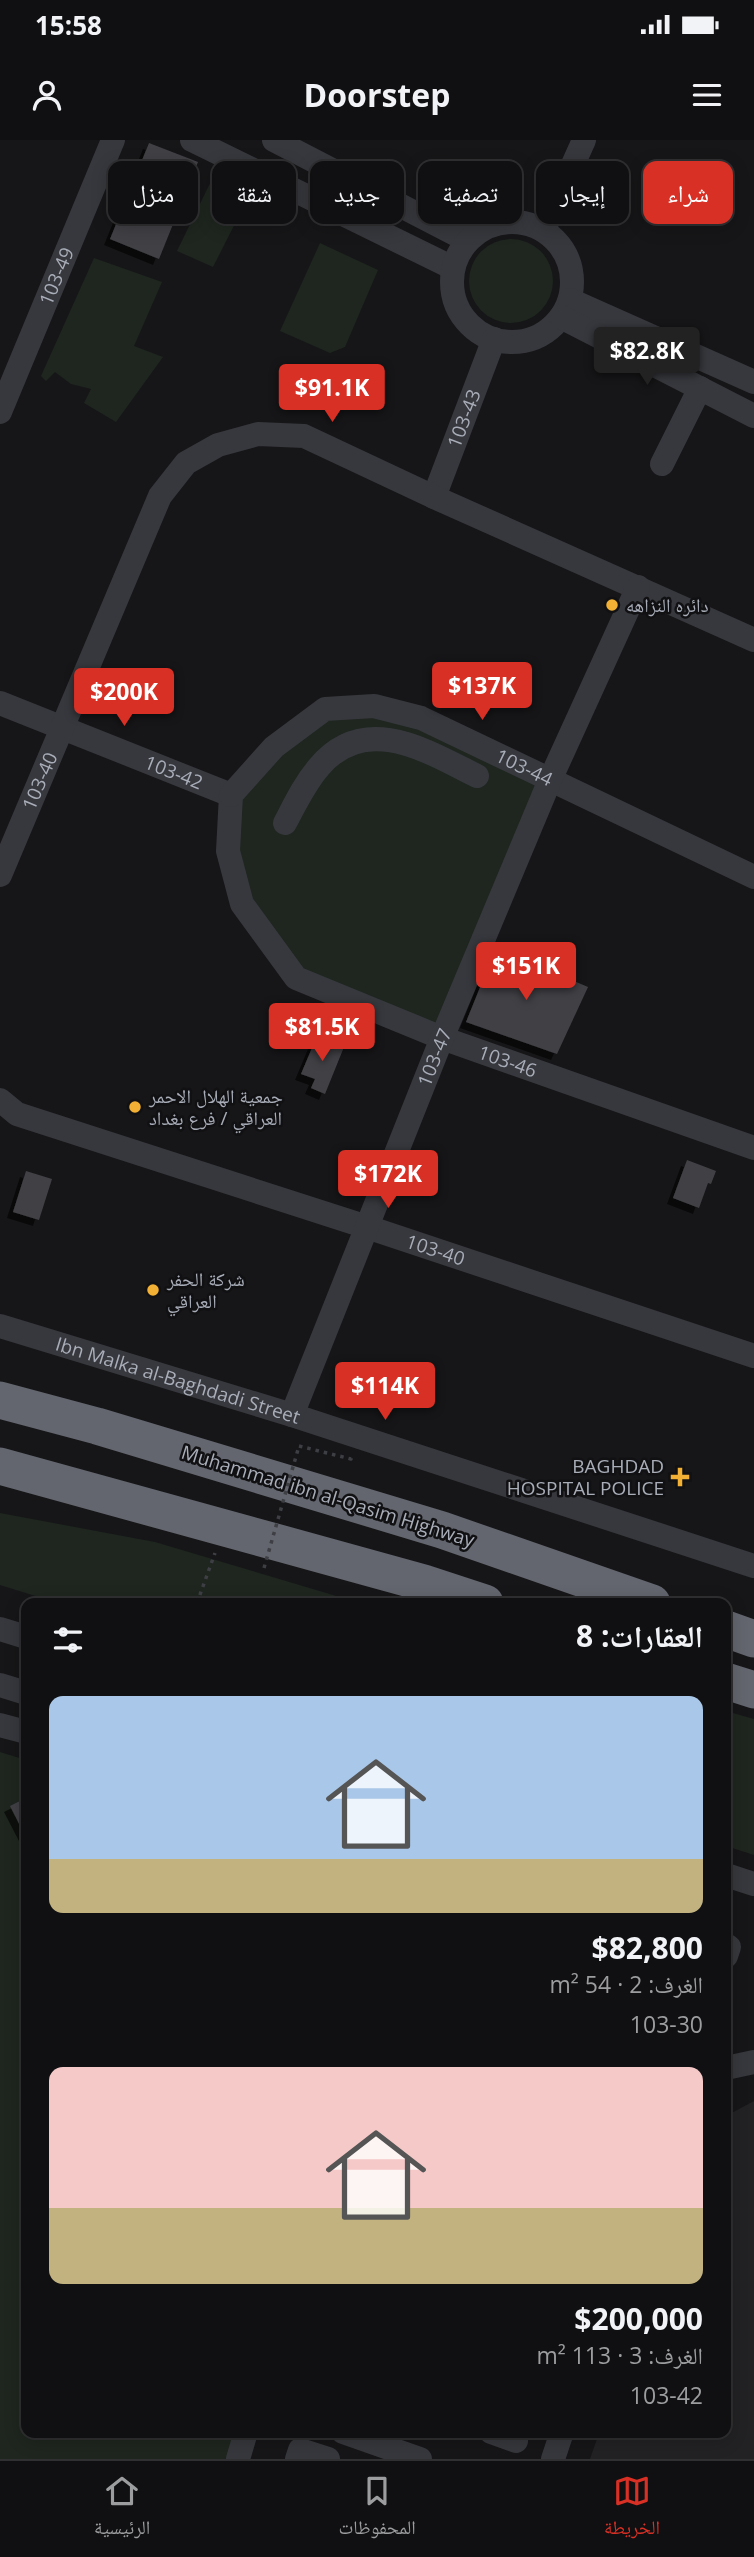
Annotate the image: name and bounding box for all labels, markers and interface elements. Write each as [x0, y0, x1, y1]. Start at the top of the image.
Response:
text: 15:58 [35, 7, 102, 43]
text: Doorstep [304, 73, 450, 116]
icon: person [28, 76, 66, 114]
icon: menu [688, 76, 726, 114]
chip: منزل [108, 161, 198, 224]
chip: شقة [212, 161, 296, 224]
chip: جديد [310, 161, 404, 224]
chip: تصفية [418, 161, 522, 224]
chip: إيجار [536, 161, 629, 224]
chip: شراء [643, 161, 733, 224]
street label: 103-49 [33, 243, 80, 309]
pin: $82.8K [590, 328, 704, 387]
text: $82.8K [610, 334, 684, 366]
pin: $91.1K [275, 364, 389, 424]
text: $91.1K [295, 371, 369, 403]
street label: 103-43 [441, 386, 487, 451]
place label: دائره النزاهه [626, 592, 709, 618]
marker: دائره النزاهه [604, 597, 620, 613]
pin: $137K [433, 662, 531, 722]
pin: $200K [75, 668, 173, 728]
text: $137K [448, 669, 516, 701]
text: $200K [90, 675, 158, 707]
street label: 103-44 [491, 743, 557, 792]
street label: 103-40 [16, 748, 63, 814]
street label: 103-42 [141, 749, 207, 795]
pin: $151K [477, 942, 575, 1002]
text: $151K [492, 949, 560, 981]
pin: $81.5K [265, 1004, 379, 1063]
text: $81.5K [285, 1010, 359, 1042]
street label: 103-47 [411, 1024, 458, 1090]
street label: 103-46 [475, 1039, 541, 1083]
place label: جمعية الهلال الاحمر العراقي / فرع بغداد [148, 1083, 283, 1134]
marker: جمعية الهلال الاحمر العراقي / فرع بغداد [127, 1099, 143, 1115]
pin: $172K [339, 1150, 437, 1210]
text: $172K [354, 1157, 422, 1189]
street label: 103-40 [403, 1228, 468, 1272]
place label: شركة الحفر العراقي [166, 1266, 245, 1317]
marker: شركة الحفر العراقي [145, 1282, 161, 1298]
street label: Ibn Malka al-Baghdadi Street [52, 1331, 304, 1430]
pin: $114K [336, 1362, 434, 1422]
text: $114K [351, 1369, 419, 1401]
street label: Muhammad ibn al-Qasim Highway [178, 1439, 478, 1553]
place label: BAGHDAD HOSPITAL POLICE [507, 1453, 664, 1501]
marker: BAGHDAD HOSPITAL POLICE [670, 1467, 690, 1487]
text: العقارات: 8 [576, 1615, 703, 1656]
icon: filters [49, 1621, 87, 1659]
icon: home [313, 1741, 439, 1867]
text: $82,800 [592, 1927, 703, 1968]
text: الغرف: 2 · 54 m² [550, 1968, 703, 2000]
text: 103-30 [630, 2008, 703, 2040]
icon: home [313, 2112, 439, 2238]
text: $200,000 [574, 2298, 703, 2339]
text: الغرف: 3 · 113 m² [536, 2339, 703, 2371]
text: 103-42 [630, 2379, 703, 2411]
tab: الرئيسية [94, 2472, 150, 2546]
tab: المحفوظات [339, 2472, 416, 2546]
tab: الخريطة [604, 2472, 660, 2546]

